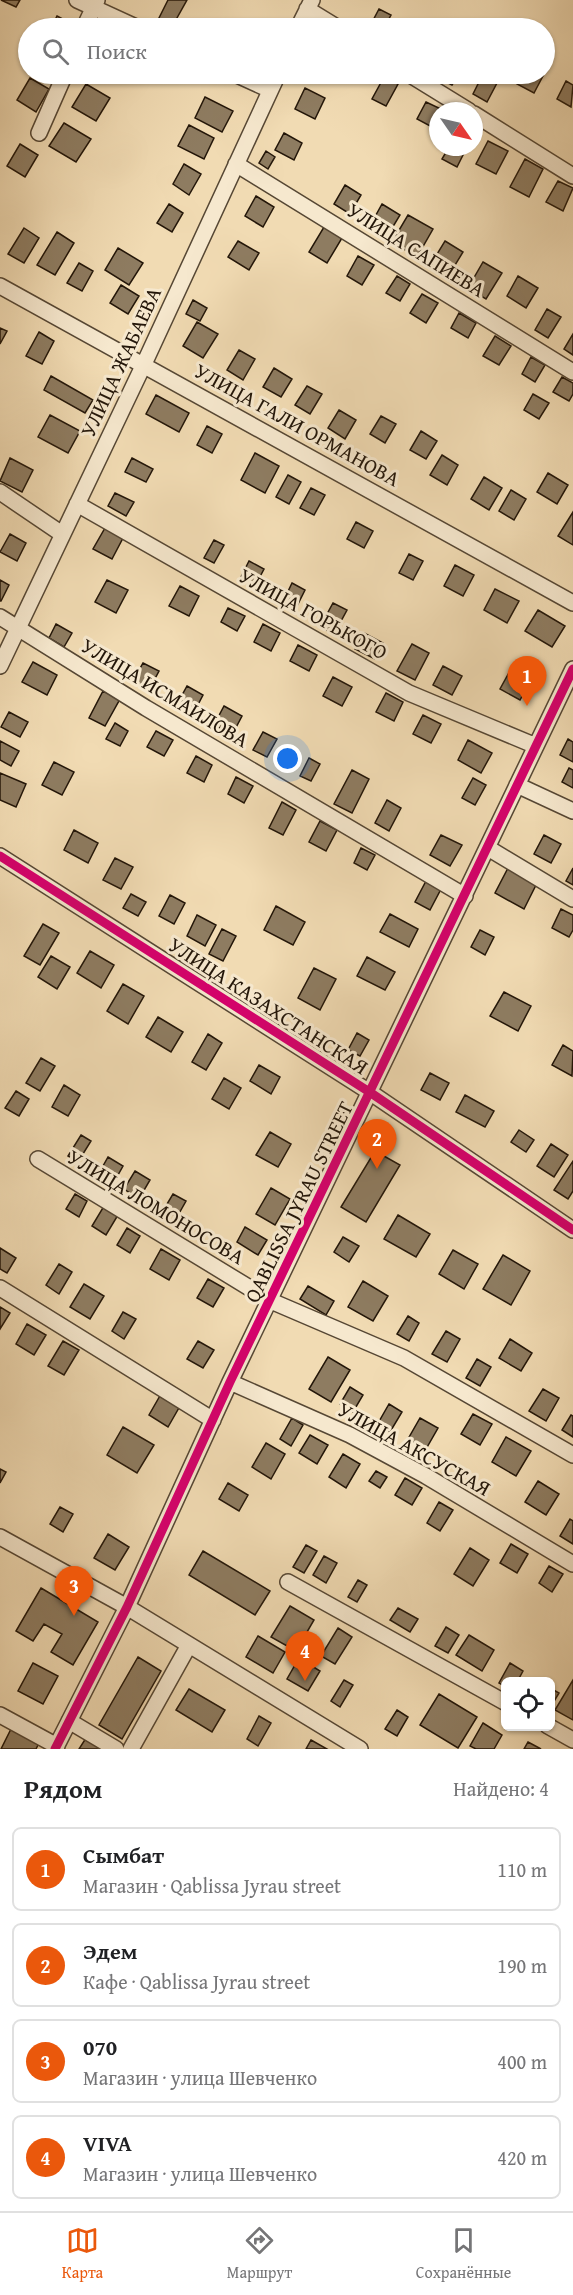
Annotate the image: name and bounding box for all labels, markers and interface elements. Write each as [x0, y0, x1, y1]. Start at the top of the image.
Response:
search box [18, 18, 555, 84]
icon: search [39, 35, 72, 68]
text: Поиск [87, 35, 147, 67]
north arrow [429, 102, 483, 156]
street label: УЛИЦА САПИЕВА [341, 194, 492, 305]
street label: УЛИЦА ЖАБАЕВА [72, 281, 169, 442]
street label: УЛИЦА ГАЛИ ОРМАНОВА [189, 355, 406, 494]
street label: УЛИЦА ГОРЬКОГО [233, 560, 393, 667]
street label: УЛИЦА ИСМАИЛОВА [75, 630, 255, 755]
pin: 1 [508, 656, 546, 706]
your location [273, 744, 302, 773]
street label: УЛИЦА КАЗАХСТАНСКАЯ [162, 929, 374, 1082]
street label: QABLISSA JYRAU STREET [236, 1096, 361, 1308]
pin: 2 [358, 1120, 397, 1169]
street label: УЛИЦА ЛОМОНОСОВА [62, 1141, 251, 1272]
street label: УЛИЦА АКСУСКАЯ [332, 1394, 496, 1503]
pin: 3 [54, 1566, 94, 1616]
pin: 4 [286, 1632, 324, 1681]
map controls [501, 1677, 555, 1731]
button: locate [501, 1677, 555, 1731]
text: Рядом [24, 1769, 102, 1808]
text: Найдено: 4 [453, 1774, 549, 1803]
text: Сымбат [83, 1839, 164, 1871]
text: 1 [40, 1855, 51, 1884]
text: 110 m [497, 1855, 547, 1884]
text: Магазин · Qablissa Jyrau street [83, 1871, 341, 1900]
text: Эдем [83, 1935, 137, 1967]
text: 2 [40, 1951, 51, 1980]
text: 190 m [497, 1951, 547, 1980]
text: Кафе · Qablissa Jyrau street [83, 1967, 310, 1996]
text: 070 [83, 2031, 117, 2063]
text: 3 [40, 2047, 51, 2076]
text: 400 m [497, 2047, 547, 2076]
text: Магазин · улица Шевченко [83, 2063, 317, 2092]
text: VIVA [83, 2127, 132, 2159]
text: 4 [40, 2143, 51, 2172]
text: 420 m [497, 2143, 547, 2172]
text: Магазин · улица Шевченко [83, 2159, 317, 2188]
tab: Карта [62, 2224, 103, 2284]
tab: Маршрут [227, 2224, 292, 2284]
tab: Сохранённые [416, 2224, 511, 2284]

